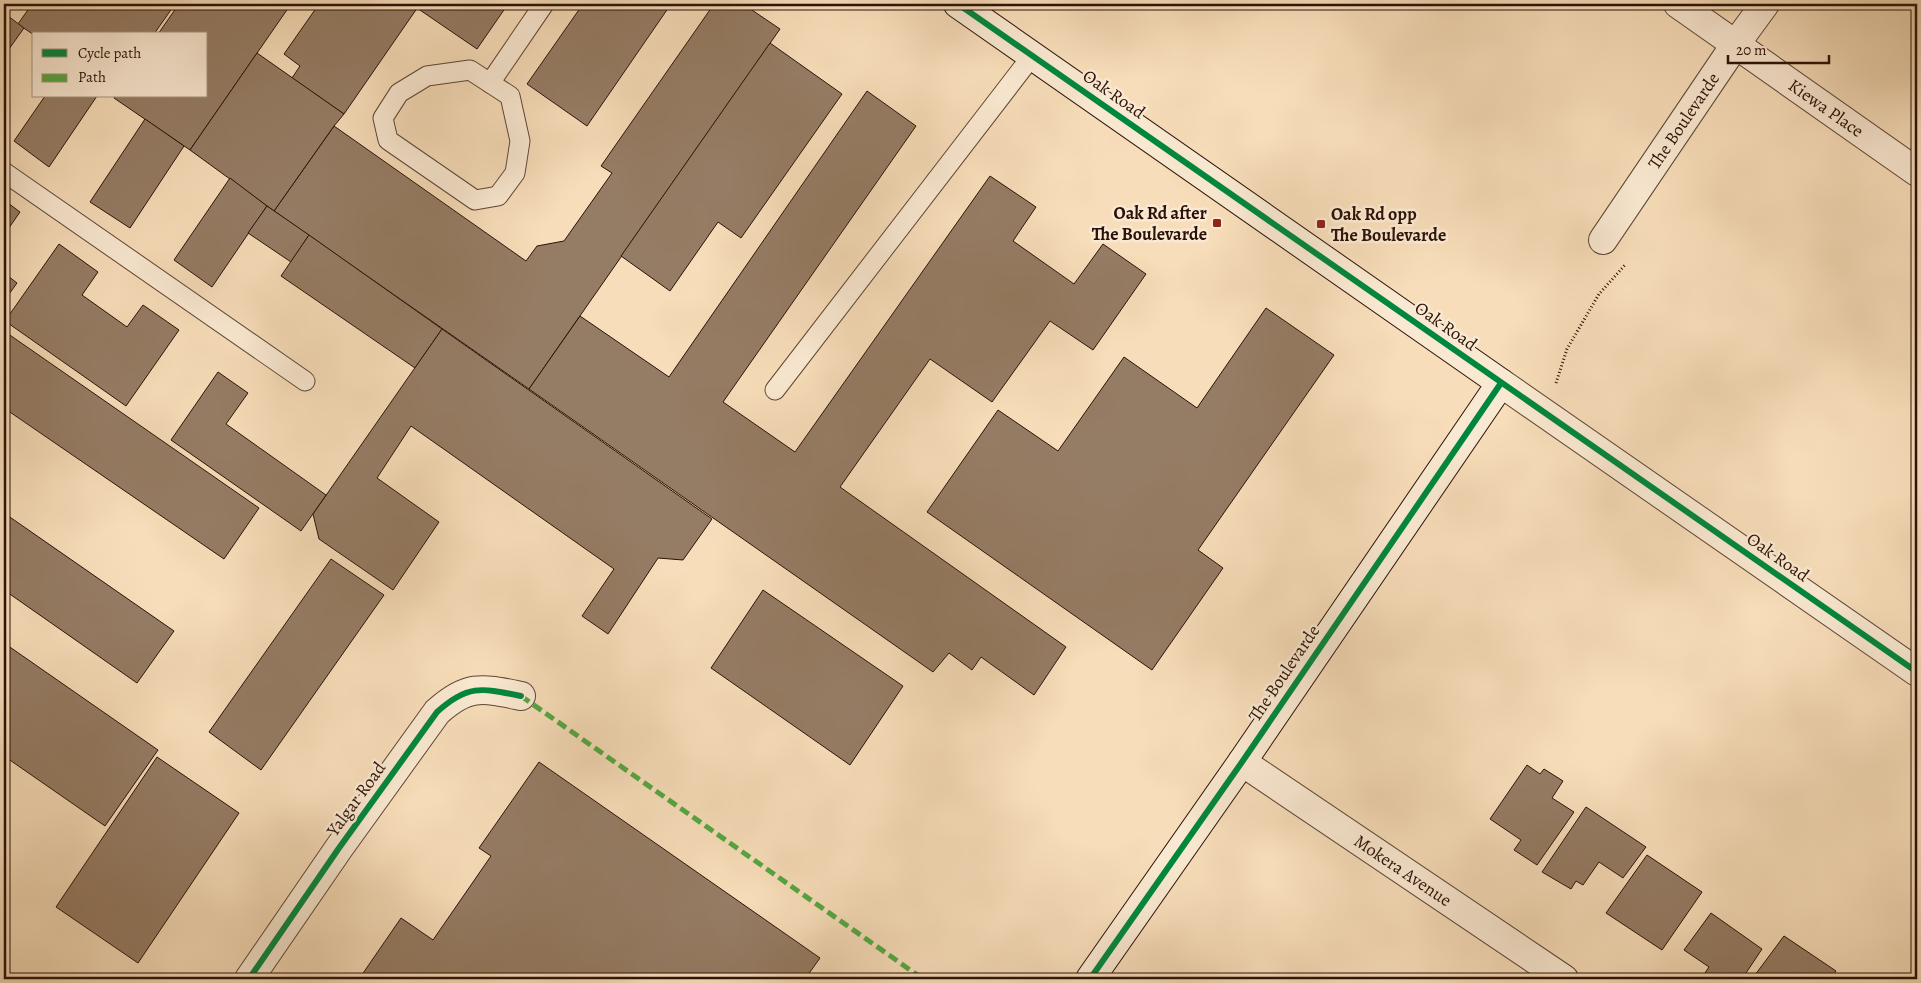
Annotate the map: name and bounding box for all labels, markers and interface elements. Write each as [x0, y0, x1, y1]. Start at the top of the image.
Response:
legend [32, 32, 208, 98]
scale bar [1728, 32, 1830, 64]
text: 20 m [1736, 40, 1767, 60]
text: Cycle path [78, 43, 141, 63]
street label: Oak Road [1078, 64, 1150, 124]
text: Path [78, 67, 106, 87]
street label: The Boulevarde [1642, 68, 1725, 174]
street label: Kiewa Place [1784, 73, 1869, 143]
place label: Oak Rd after The Boulevarde [1092, 201, 1208, 246]
place label: Oak Rd opp The Boulevarde [1331, 202, 1446, 247]
marker: Oak Rd after The Boulevarde [1211, 217, 1223, 229]
marker: Oak Rd opp The Boulevarde [1315, 218, 1327, 230]
street label: Oak Road [1410, 296, 1482, 356]
street label: Oak Road [1742, 527, 1814, 587]
street label: The Boulevarde [1243, 620, 1325, 726]
street label: Yalgar Road [320, 757, 391, 842]
street label: Mokera Avenue [1349, 829, 1456, 912]

